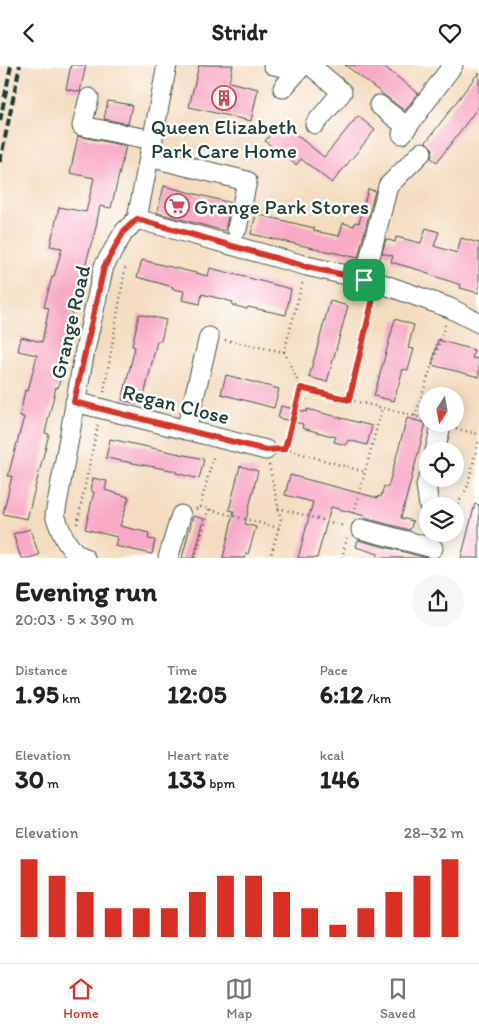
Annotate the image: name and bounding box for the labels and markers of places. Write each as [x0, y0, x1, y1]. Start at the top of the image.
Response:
building icon: Queen Elizabeth Park Care Home [211, 85, 237, 111]
place label: Queen Elizabeth Park Care Home [151, 114, 297, 163]
supermarket icon: Grange Park Stores [164, 193, 190, 219]
place label: Grange Park Stores [194, 194, 369, 219]
pin [343, 259, 385, 301]

